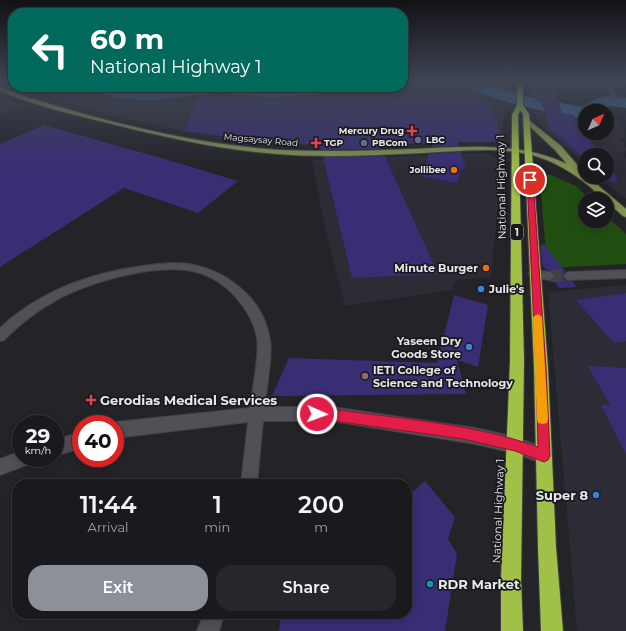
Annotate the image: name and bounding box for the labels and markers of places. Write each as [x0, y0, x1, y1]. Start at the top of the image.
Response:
place label: Mercury Drug [339, 125, 404, 136]
marker: Mercury Drug [407, 126, 417, 136]
place label: LBC [426, 134, 445, 145]
marker: LBC [413, 135, 423, 145]
place label: TGP [324, 137, 343, 148]
place label: PBCom [372, 137, 407, 148]
marker: TGP [311, 138, 321, 148]
marker: PBCom [359, 138, 369, 148]
pin [513, 163, 547, 197]
place label: Jollibee [409, 164, 446, 175]
marker: Jollibee [449, 165, 459, 175]
place label: Minute Burger [394, 261, 478, 275]
marker: Minute Burger [481, 263, 491, 273]
place label: Julie's [488, 282, 524, 296]
marker: Julie's [476, 284, 486, 294]
place label: Yaseen Dry Goods Store [391, 334, 461, 361]
marker: Yaseen Dry Goods Store [464, 342, 474, 352]
place label: IETI College of Science and Technology [373, 363, 513, 390]
marker: IETI College of Science and Technology [360, 371, 370, 381]
place label: Gerodias Medical Services [100, 392, 277, 408]
marker: Gerodias Medical Services [85, 394, 97, 406]
place label: Super 8 [536, 487, 588, 503]
marker: Super 8 [591, 490, 601, 500]
place label: RDR Market [438, 576, 520, 592]
marker: RDR Market [425, 579, 435, 589]

